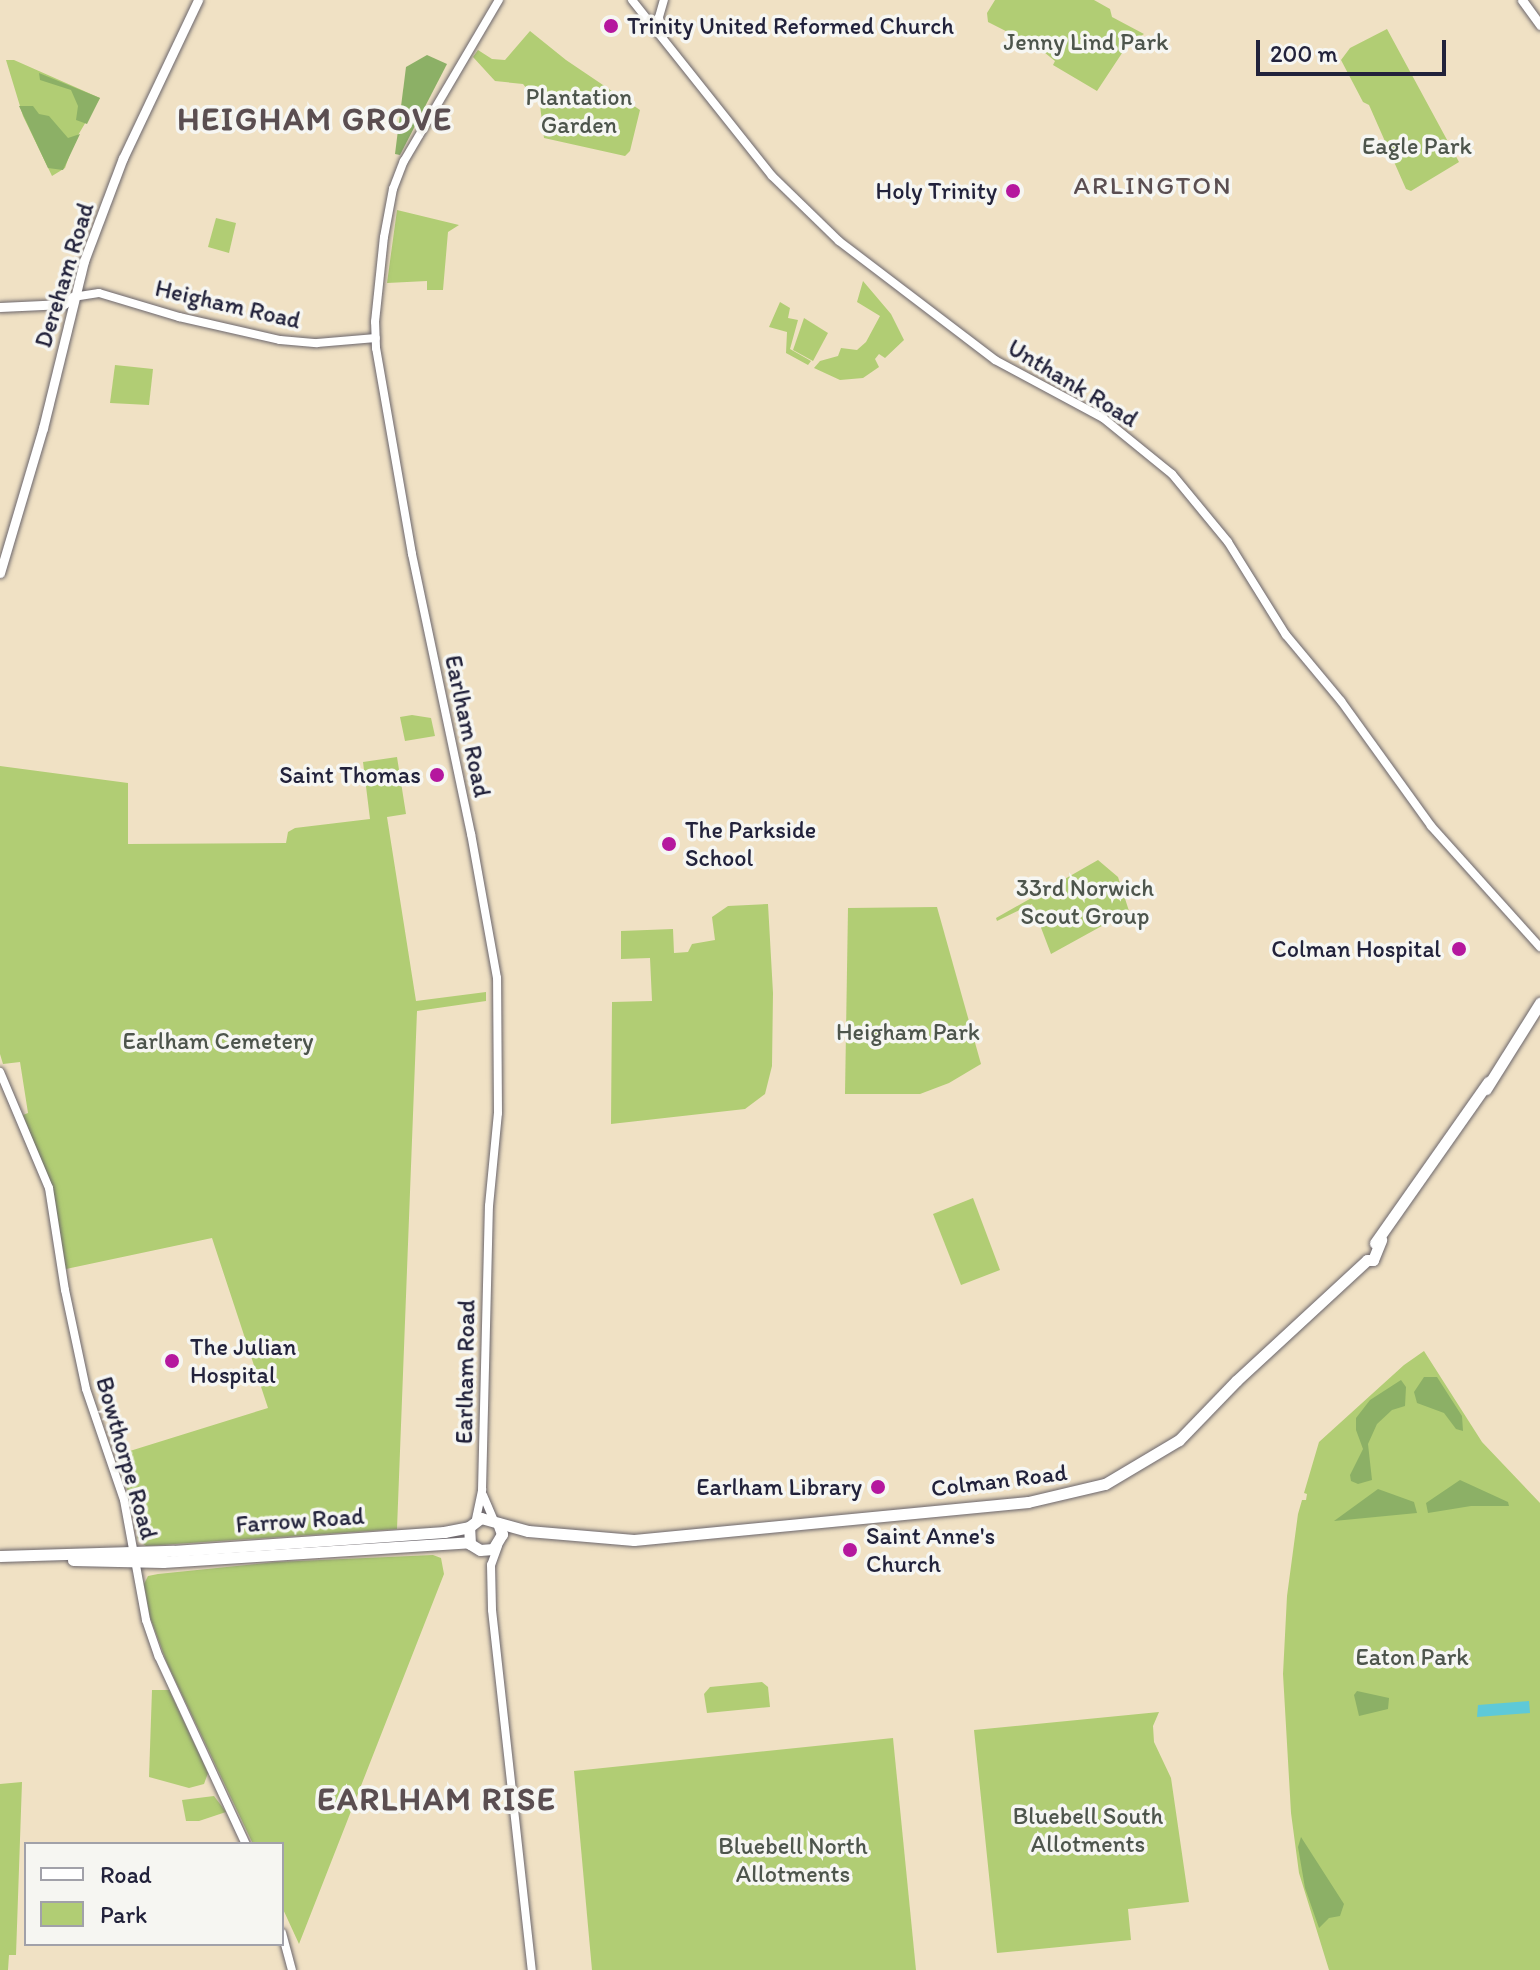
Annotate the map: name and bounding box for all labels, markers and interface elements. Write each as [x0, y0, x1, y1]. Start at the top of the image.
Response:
place label: Trinity United Reformed Church [627, 12, 955, 40]
marker: Trinity United Reformed Church [602, 17, 620, 35]
scale bar [1260, 24, 1450, 74]
park label: Jenny Lind Park [1004, 28, 1168, 56]
text: 200 m [1270, 39, 1338, 68]
park label: Plantation Garden [526, 83, 632, 139]
district label: HEIGHAM GROVE [178, 100, 452, 138]
park label: Eagle Park [1363, 132, 1471, 160]
district label: ARLINGTON [1075, 170, 1231, 202]
place label: Holy Trinity [878, 177, 997, 205]
marker: Holy Trinity [1004, 182, 1022, 200]
street label: Dereham Road [28, 199, 100, 351]
street label: Heigham Road [152, 273, 304, 335]
street label: Unthank Road [1003, 333, 1143, 433]
street label: Earlham Road [439, 653, 497, 799]
place label: Saint Thomas [280, 761, 421, 789]
marker: Saint Thomas [428, 766, 446, 784]
place label: The Parkside School [685, 816, 817, 872]
marker: The Parkside School [660, 835, 678, 853]
park label: 33rd Norwich Scout Group [1016, 874, 1154, 930]
place label: Colman Hospital [1271, 935, 1441, 963]
marker: Colman Hospital [1448, 938, 1470, 960]
park label: Heigham Park [836, 1018, 980, 1046]
park label: Earlham Cemetery [122, 1027, 314, 1055]
street label: Earlham Road [449, 1300, 481, 1444]
place label: The Julian Hospital [190, 1333, 296, 1389]
marker: The Julian Hospital [161, 1350, 183, 1372]
street label: Bowthorpe Road [90, 1373, 164, 1543]
street label: Colman Road [930, 1457, 1068, 1503]
place label: Earlham Library [697, 1473, 862, 1501]
marker: Earlham Library [869, 1478, 887, 1496]
street label: Farrow Road [235, 1501, 365, 1539]
place label: Saint Anne's Church [866, 1522, 995, 1578]
marker: Saint Anne's Church [841, 1541, 859, 1559]
park label: Eaton Park [1356, 1643, 1468, 1671]
district label: EARLHAM RISE [317, 1780, 557, 1818]
park label: Bluebell South Allotments [1013, 1802, 1163, 1858]
park label: Bluebell North Allotments [718, 1832, 868, 1888]
legend [24, 1842, 284, 1946]
text: Road [100, 1860, 152, 1889]
text: Park [100, 1900, 147, 1929]

